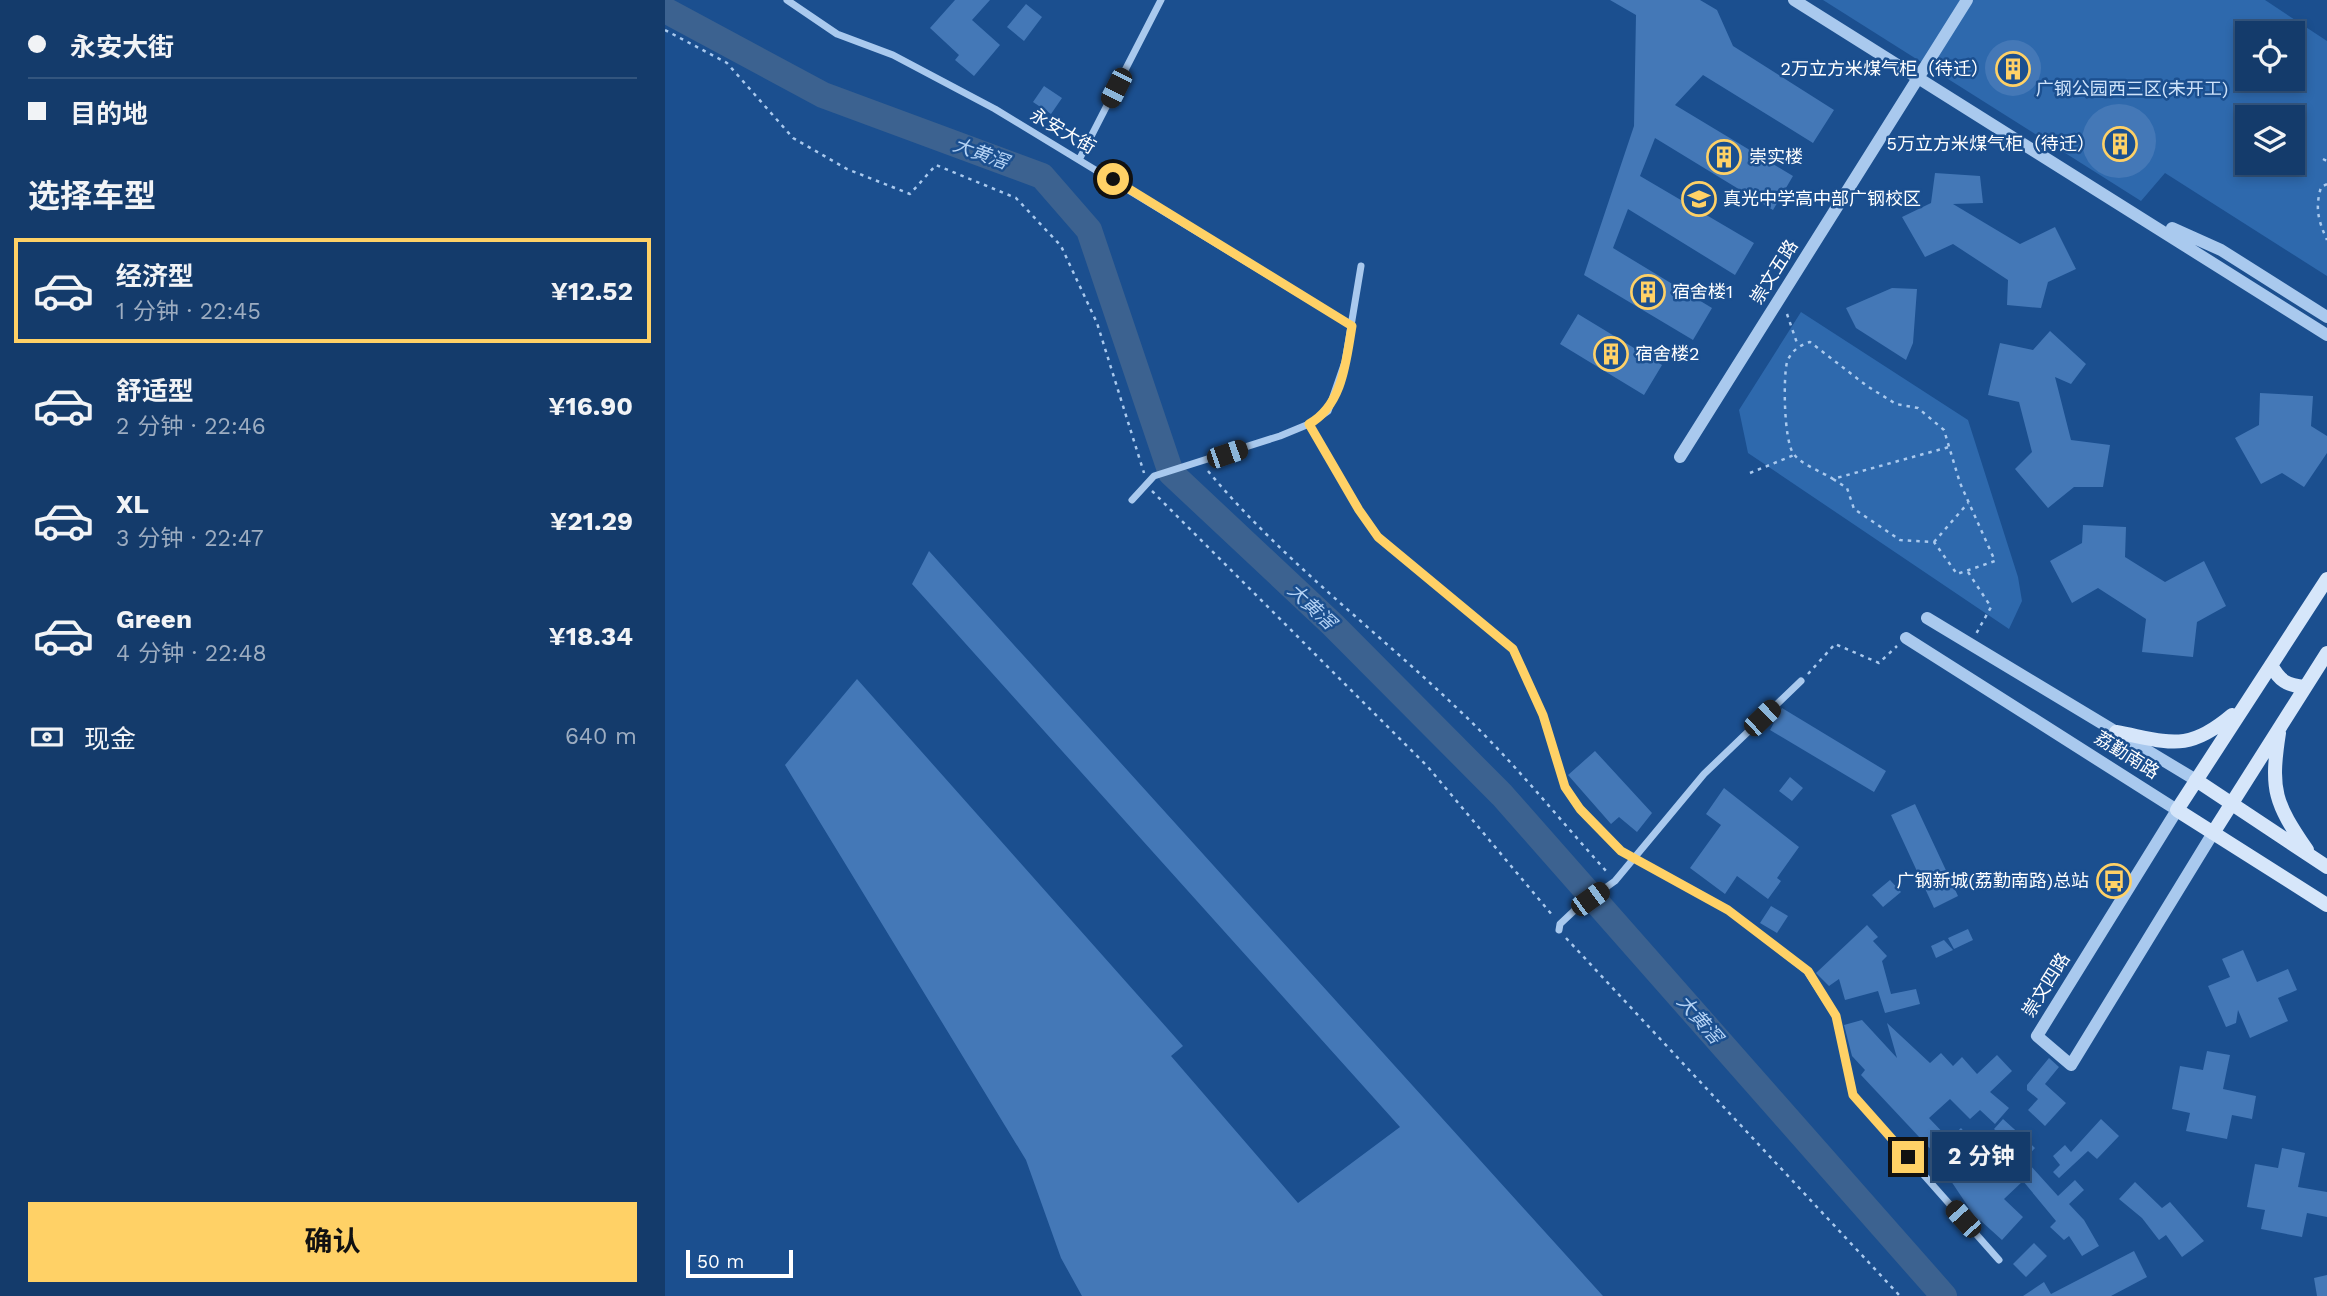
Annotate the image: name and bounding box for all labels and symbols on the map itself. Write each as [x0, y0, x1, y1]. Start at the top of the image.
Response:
building icon: 2万立方米煤气柜（待迁） [1994, 50, 2032, 88]
place label: 2万立方米煤气柜（待迁） [1781, 58, 1989, 79]
car [1098, 65, 1135, 111]
park label: 广钢公园西三区(未开工) [2036, 78, 2228, 99]
street label: 永安大街 [1027, 103, 1100, 158]
building icon: 5万立方米煤气柜（待迁） [2101, 125, 2139, 163]
water label: 大黄滘 [950, 133, 1014, 175]
place label: 5万立方米煤气柜（待迁） [1887, 133, 2095, 154]
building icon: 崇实楼 [1705, 138, 1743, 176]
place label: 崇实楼 [1749, 146, 1803, 167]
route start [1097, 163, 1129, 195]
school or university icon: 真光中学高中部广钢校区 [1680, 180, 1718, 218]
place label: 真光中学高中部广钢校区 [1723, 188, 1921, 209]
street label: 崇文五路 [1746, 236, 1802, 308]
building icon: 宿舍楼1 [1629, 273, 1667, 311]
place label: 宿舍楼1 [1672, 281, 1733, 302]
building icon: 宿舍楼2 [1592, 335, 1630, 373]
place label: 宿舍楼2 [1635, 343, 1700, 364]
car [1204, 437, 1251, 471]
water label: 大黄滘 [1283, 579, 1343, 636]
car [1740, 696, 1785, 740]
street label: 荔勤南路 [2091, 727, 2163, 783]
bus stop icon: 广钢新城(荔勤南路)总站 [2095, 862, 2133, 900]
place label: 广钢新城(荔勤南路)总站 [1896, 870, 2089, 891]
car [1567, 878, 1614, 920]
street label: 崇文四路 [2018, 949, 2074, 1021]
water label: 大黄滘 [1672, 990, 1729, 1051]
callout: 2 分钟 [1933, 1132, 2031, 1182]
route end [1892, 1141, 1924, 1173]
car [1942, 1196, 1985, 1242]
scale bar [686, 1247, 793, 1279]

